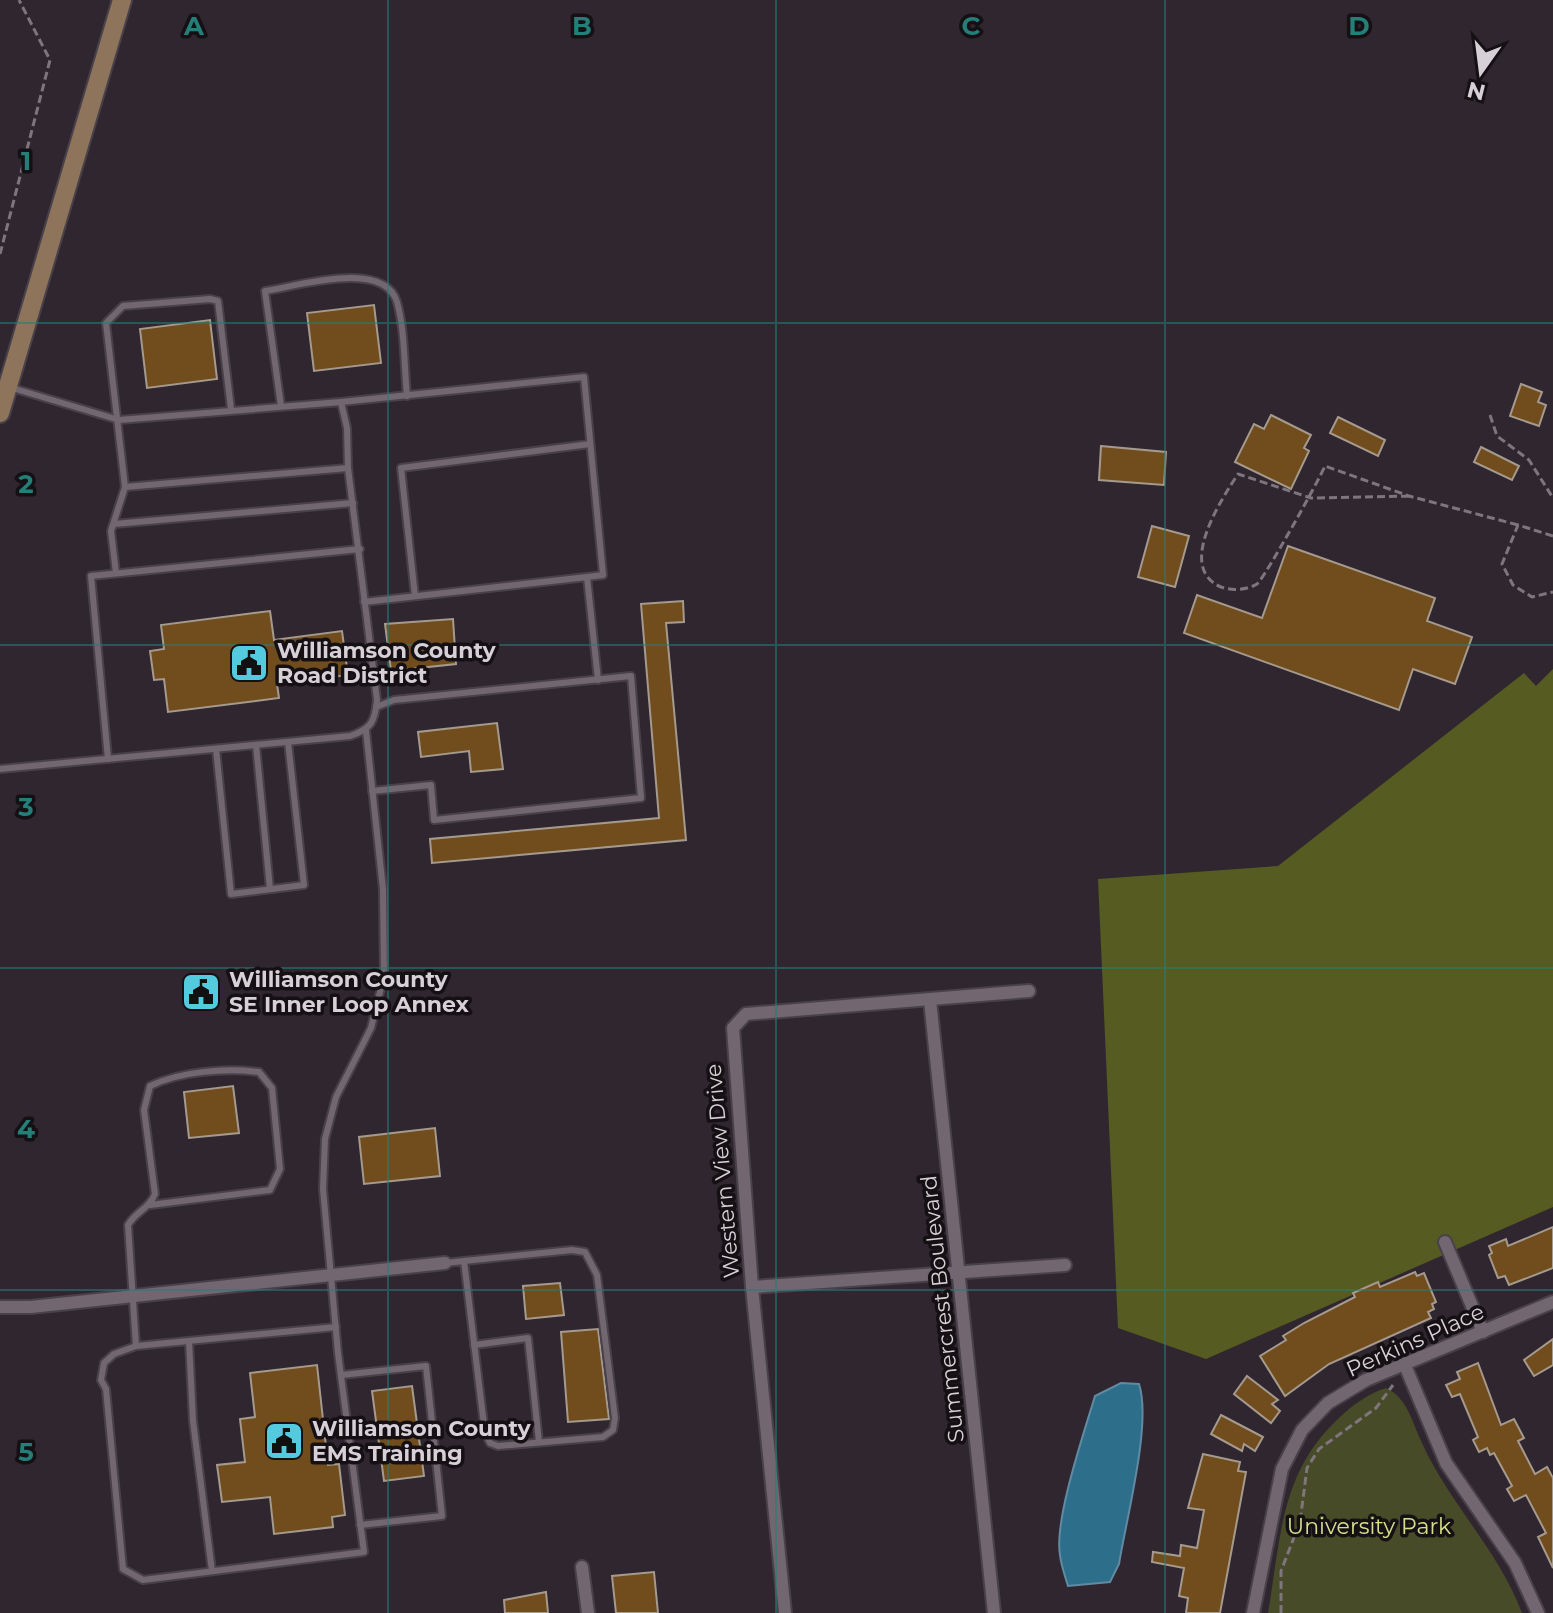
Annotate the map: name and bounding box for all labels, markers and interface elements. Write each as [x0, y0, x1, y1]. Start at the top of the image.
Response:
text: A [183, 10, 205, 42]
text: B [572, 10, 592, 42]
text: C [962, 10, 981, 42]
text: D [1348, 10, 1370, 42]
north arrow [1441, 32, 1521, 112]
text: N [1464, 76, 1488, 106]
text: 1 [21, 145, 31, 177]
text: 2 [18, 468, 34, 500]
place label: Williamson County Road District [277, 637, 496, 689]
public building icon: Williamson County Road District [228, 642, 270, 684]
text: 3 [17, 791, 34, 823]
place label: Williamson County SE Inner Loop Annex [229, 966, 469, 1018]
public building icon: Williamson County SE Inner Loop Annex [180, 971, 222, 1013]
street label: Western View Drive [700, 1063, 745, 1279]
text: 4 [17, 1113, 35, 1145]
street label: Summercrest Boulevard [915, 1174, 970, 1444]
street label: Perkins Place [1342, 1298, 1488, 1383]
place label: Williamson County EMS Training [312, 1415, 531, 1467]
public building icon: Williamson County EMS Training [263, 1420, 305, 1462]
text: 5 [18, 1436, 34, 1468]
park label: University Park [1287, 1513, 1452, 1540]

